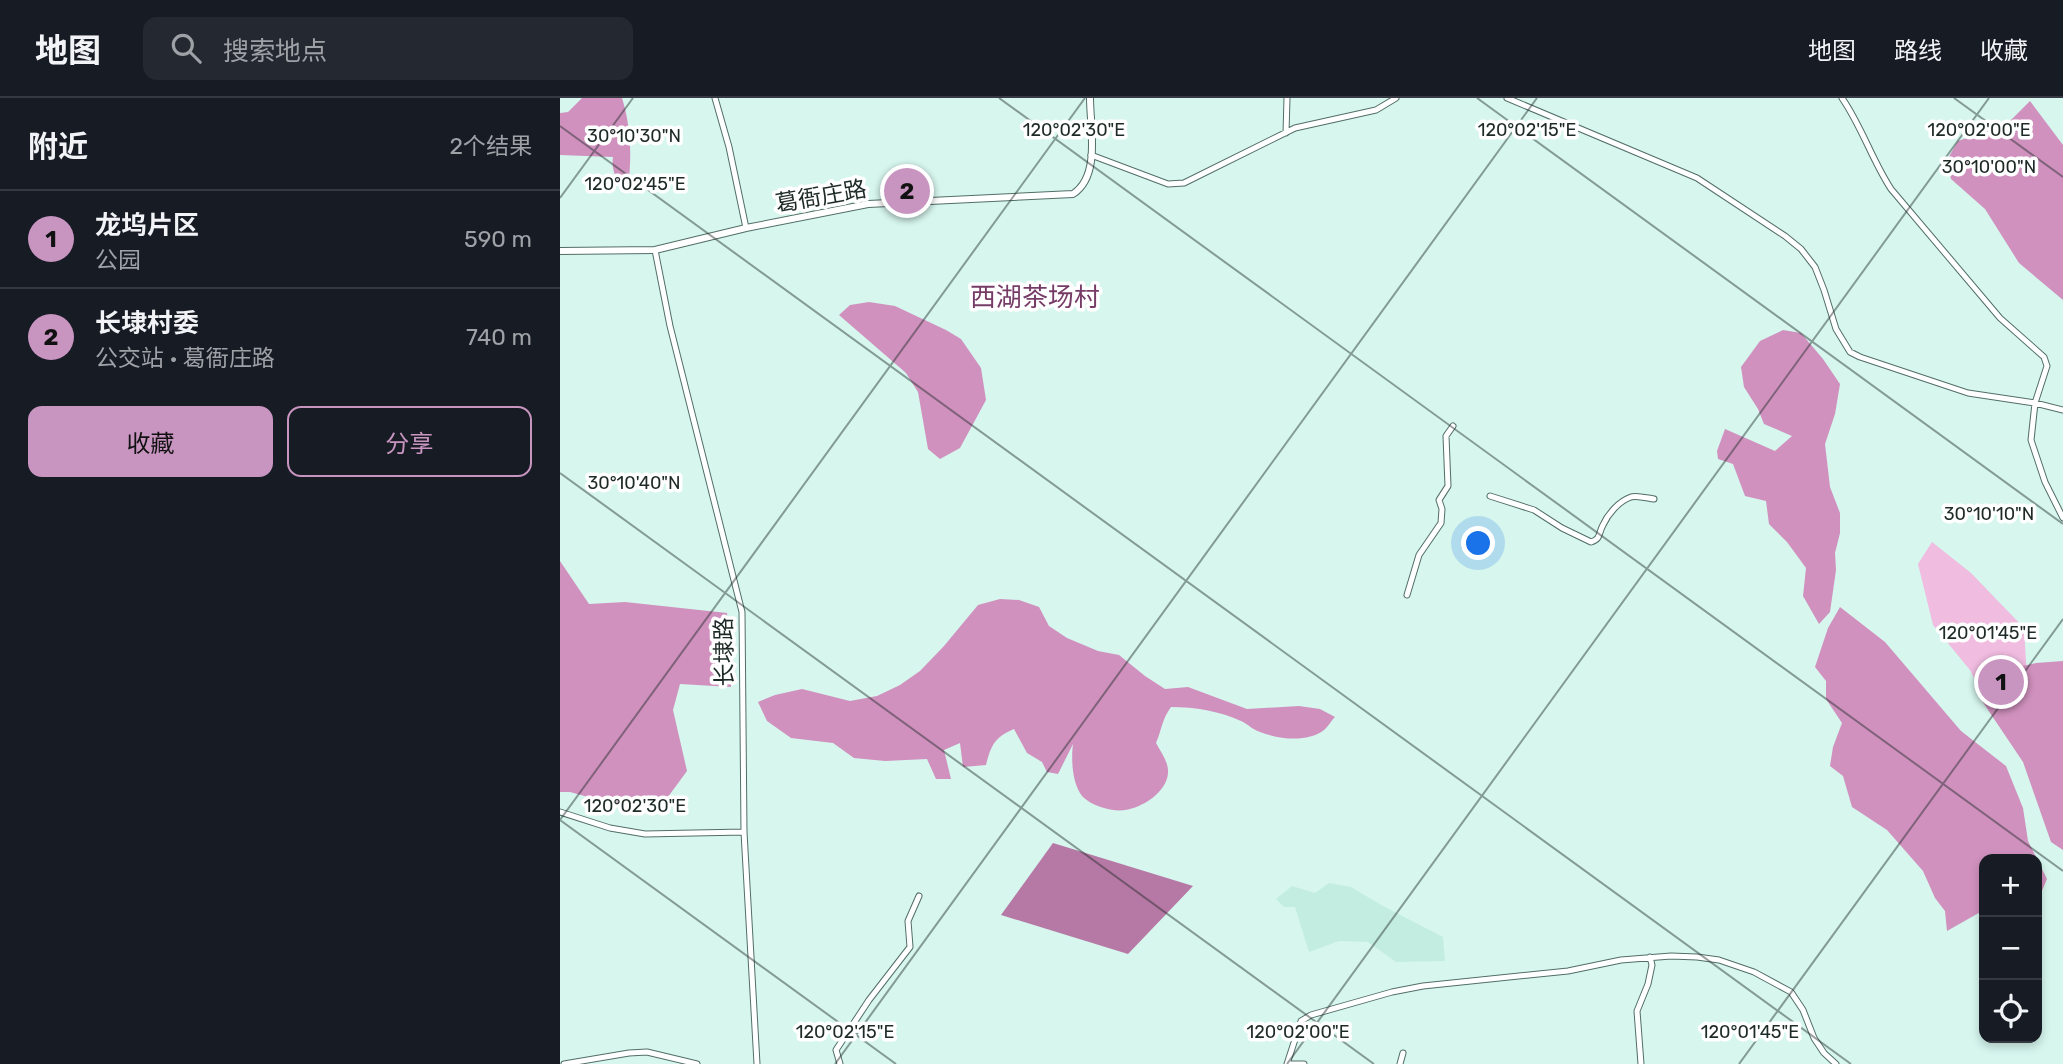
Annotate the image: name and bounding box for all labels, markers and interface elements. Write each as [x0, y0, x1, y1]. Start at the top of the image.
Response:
search box [143, 17, 633, 80]
icon: search [167, 29, 205, 67]
text: 地图 [35, 31, 101, 70]
text: 搜索地点 [223, 36, 327, 67]
text: 地图 [1808, 37, 1856, 65]
text: 路线 [1894, 37, 1942, 65]
text: 收藏 [1980, 37, 2028, 65]
text: 120°02'30"E [1023, 119, 1125, 141]
text: 120°02'15"E [1478, 119, 1576, 141]
text: 120°02'00"E [1927, 119, 2031, 141]
text: 30°10'30"N [587, 125, 681, 147]
text: 附近 [28, 129, 88, 165]
text: 2个结果 [449, 132, 532, 160]
text: 30°10'00"N [1942, 156, 2036, 178]
pin: 2 [884, 165, 930, 217]
text: 120°02'45"E [584, 173, 686, 195]
street label: 葛衙庄路 [773, 174, 869, 218]
text: 龙坞片区 [95, 210, 199, 241]
text: 1 [45, 225, 57, 253]
text: 590 m [464, 225, 532, 253]
text: 公园 [95, 246, 141, 274]
district label: 西湖茶场村 [970, 282, 1100, 313]
text: 长埭村委 [95, 308, 199, 339]
text: 2 [44, 323, 58, 351]
text: 740 m [466, 323, 532, 351]
text: 公交站 · 葛衙庄路 [95, 344, 275, 372]
button: 收藏 [28, 406, 273, 477]
button: 分享 [287, 406, 532, 477]
text: 30°10'40"N [587, 472, 681, 494]
text: 30°10'10"N [1944, 503, 2034, 525]
your location [1461, 526, 1495, 560]
street label: 长埭路 [709, 617, 739, 687]
text: 120°01'45"E [1939, 622, 2037, 644]
pin: 1 [1978, 656, 2024, 708]
text: 120°02'30"E [584, 795, 686, 817]
map controls [1979, 854, 2042, 1043]
button: + [1979, 854, 2042, 917]
button: − [1979, 917, 2042, 980]
button: locate [1979, 980, 2042, 1043]
text: 120°02'15"E [796, 1021, 894, 1043]
text: 120°02'00"E [1246, 1021, 1350, 1043]
text: 120°01'45"E [1701, 1021, 1799, 1043]

